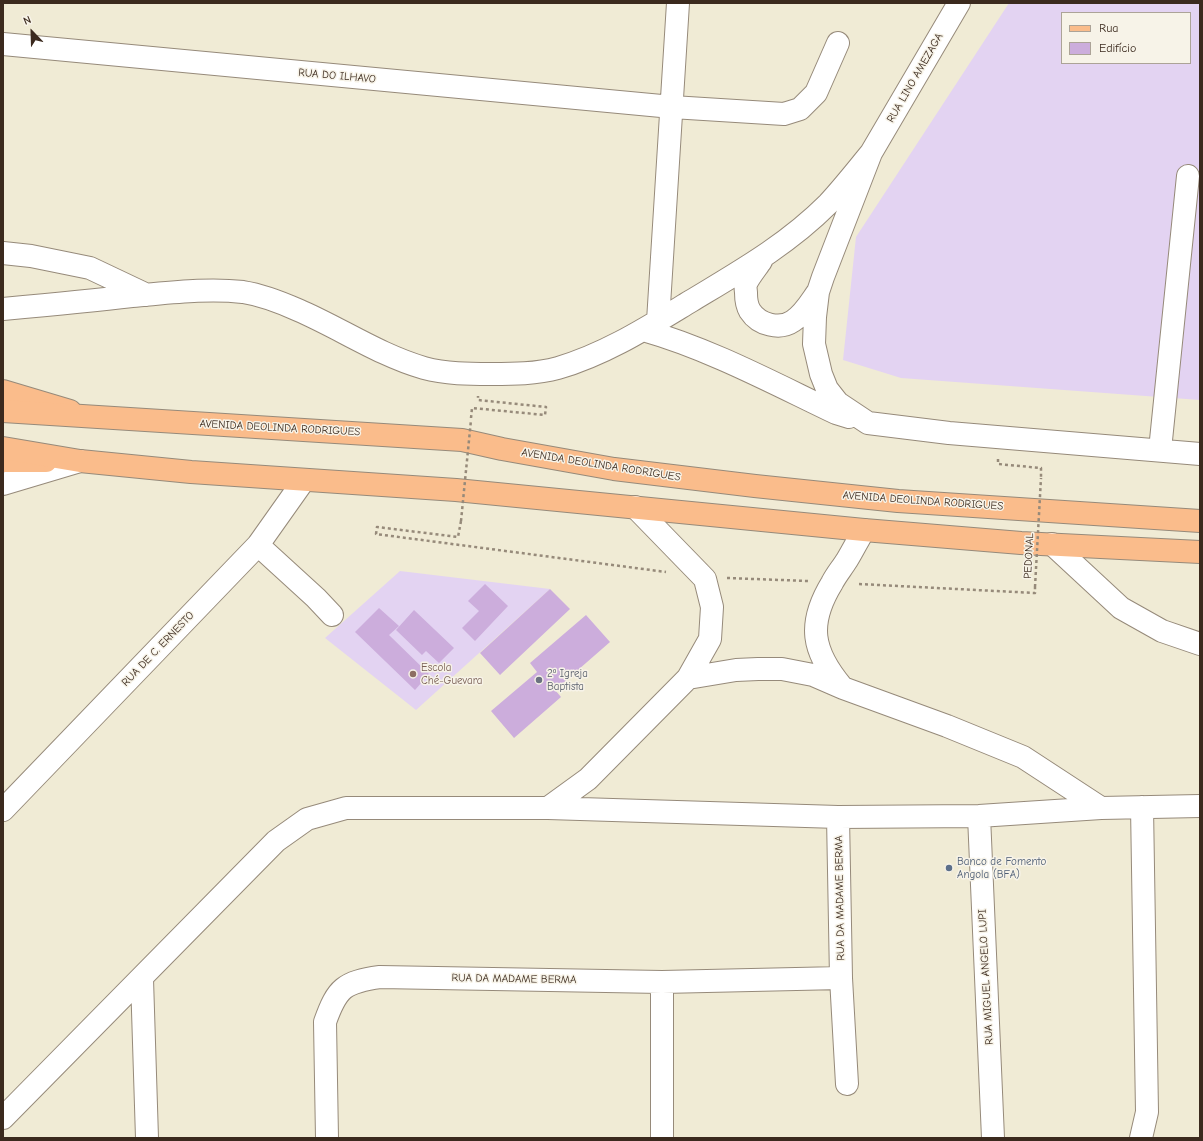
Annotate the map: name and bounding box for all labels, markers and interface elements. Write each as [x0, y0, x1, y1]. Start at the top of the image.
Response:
north arrow [12, 12, 52, 52]
legend [1061, 12, 1191, 64]
text: N [21, 13, 33, 28]
text: Rua [1099, 21, 1118, 35]
street label: RUA LINO AMEZAGA [884, 31, 946, 125]
text: Edifício [1099, 41, 1136, 55]
street label: RUA DO ILHAVO [298, 66, 376, 86]
street label: AVENIDA DEOLINDA RODRIGUES [199, 417, 361, 439]
street label: AVENIDA DEOLINDA RODRIGUES [521, 446, 681, 484]
street label: AVENIDA DEOLINDA RODRIGUES [842, 489, 1004, 513]
street label: PEDONAL [1021, 533, 1037, 579]
street label: RUA DE C. ERNESTO [119, 609, 197, 689]
place label: Escola Ché-Guevara [421, 661, 482, 687]
place label: 2ª Igreja Baptista [547, 667, 588, 693]
marker: Escola Ché-Guevara [408, 669, 418, 679]
marker: 2ª Igreja Baptista [534, 675, 544, 685]
street label: RUA DA MADAME BERMA [832, 835, 848, 961]
place label: Banco de Fomento Angola (BFA) [957, 855, 1046, 881]
marker: Banco de Fomento Angola (BFA) [944, 863, 954, 873]
street label: RUA MIGUEL ANGELO LUPI [976, 909, 996, 1045]
street label: RUA DA MADAME BERMA [451, 971, 577, 987]

